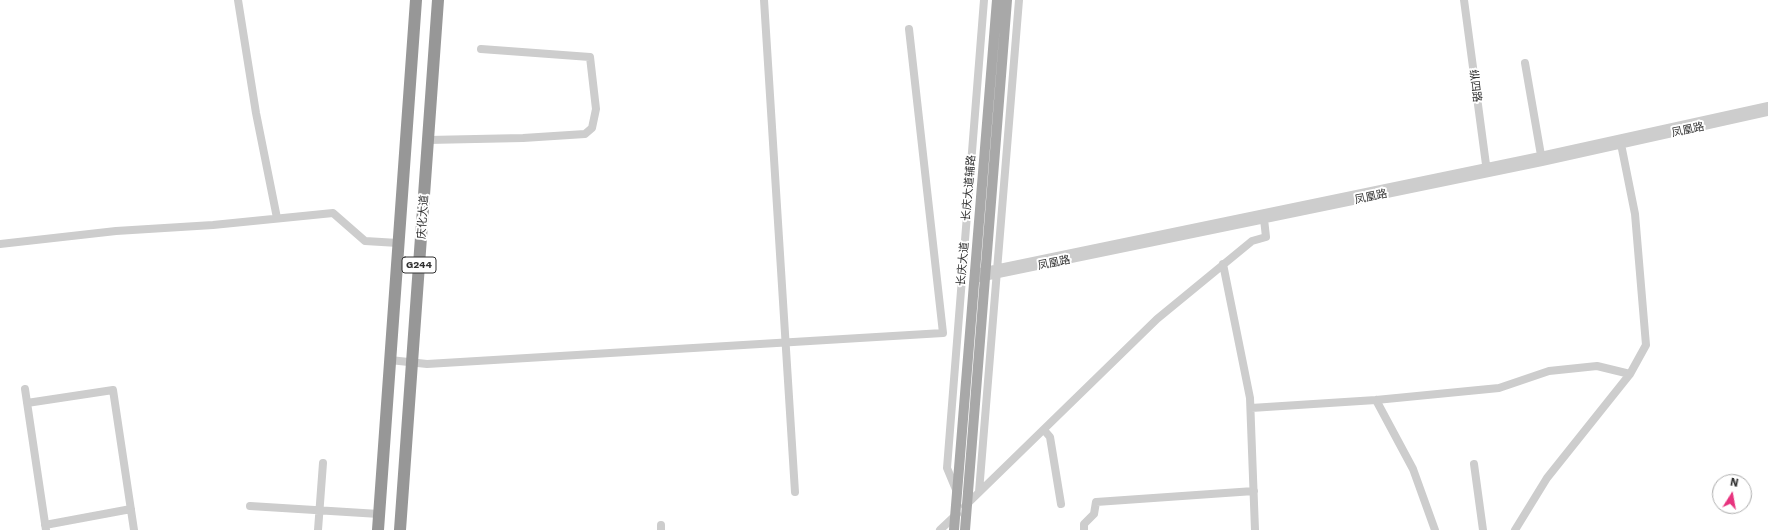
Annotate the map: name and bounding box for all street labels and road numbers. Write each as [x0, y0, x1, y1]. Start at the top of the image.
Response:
street label: 纵四路 [1466, 69, 1484, 103]
street label: 凤凰路 [1670, 120, 1706, 140]
street label: 长庆大道辅路 [960, 155, 978, 221]
street label: 凤凰路 [1353, 187, 1389, 207]
street label: 庆化大道 [415, 195, 431, 239]
street label: 长庆大道 [955, 242, 971, 286]
street label: 凤凰路 [1037, 253, 1071, 273]
road number: G244 [402, 257, 436, 273]

